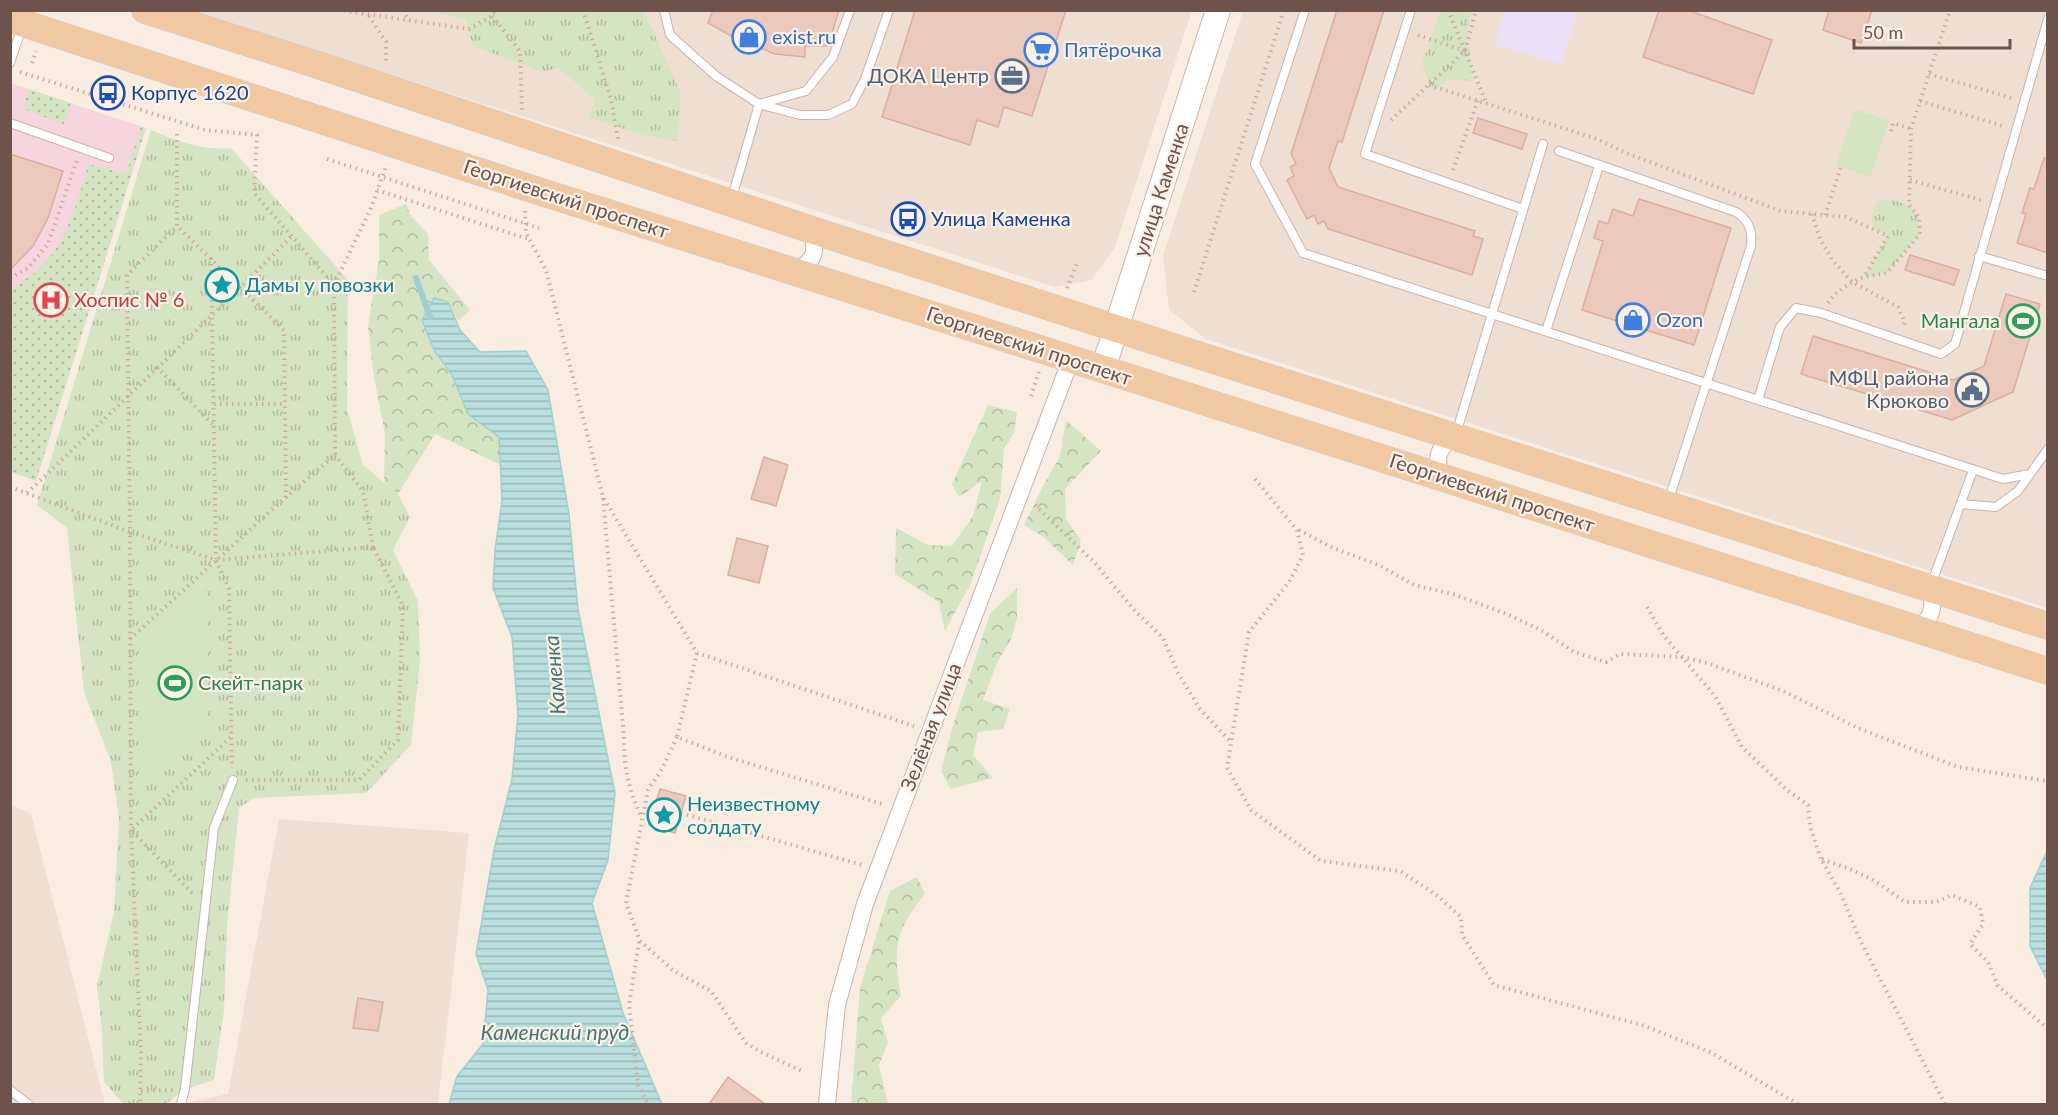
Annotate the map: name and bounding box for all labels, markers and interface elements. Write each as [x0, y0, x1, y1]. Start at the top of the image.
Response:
scale bar [1854, 12, 2010, 50]
shop icon: exist.ru [731, 19, 767, 55]
text: 50 m [1863, 21, 1903, 43]
place label: exist.ru [772, 24, 836, 48]
supermarket icon: Пятёрочка [1023, 32, 1059, 68]
place label: Пятёрочка [1064, 37, 1162, 61]
office icon: ДОКА Центр [994, 58, 1030, 94]
place label: ДОКА Центр [867, 63, 989, 87]
bus stop icon: Корпус 1620 [90, 75, 126, 111]
place label: Корпус 1620 [131, 80, 249, 104]
street label: улица Каменка [1127, 120, 1193, 260]
street label: Георгиевский проспект [461, 154, 672, 243]
bus stop icon: Улица Каменка [890, 201, 926, 237]
place label: Улица Каменка [931, 206, 1071, 230]
place icon: Дамы у повозки [204, 267, 240, 303]
place label: Дамы у повозки [245, 272, 394, 296]
hospital icon: Хоспис № 6 [33, 282, 69, 318]
place label: Хоспис № 6 [74, 287, 184, 311]
street label: Георгиевский проспект [924, 301, 1135, 390]
shop icon: Ozon [1615, 302, 1651, 338]
sports icon: Мангала [2005, 303, 2041, 339]
place label: Ozon [1656, 307, 1703, 331]
place label: Мангала [1921, 308, 2000, 332]
place label: МФЦ района Крюково [1829, 365, 1949, 412]
public building icon: МФЦ района Крюково [1954, 372, 1990, 408]
street label: Георгиевский проспект [1387, 448, 1598, 537]
water label: Каменка [538, 634, 569, 716]
street label: Зелёная улица [895, 659, 965, 794]
sports icon: Скейт-парк [157, 665, 193, 701]
place label: Скейт-парк [198, 670, 304, 694]
place label: Неизвестному солдату [687, 791, 821, 838]
place icon: Неизвестному солдату [646, 797, 682, 833]
water label: Каменский пруд [481, 1019, 629, 1044]

